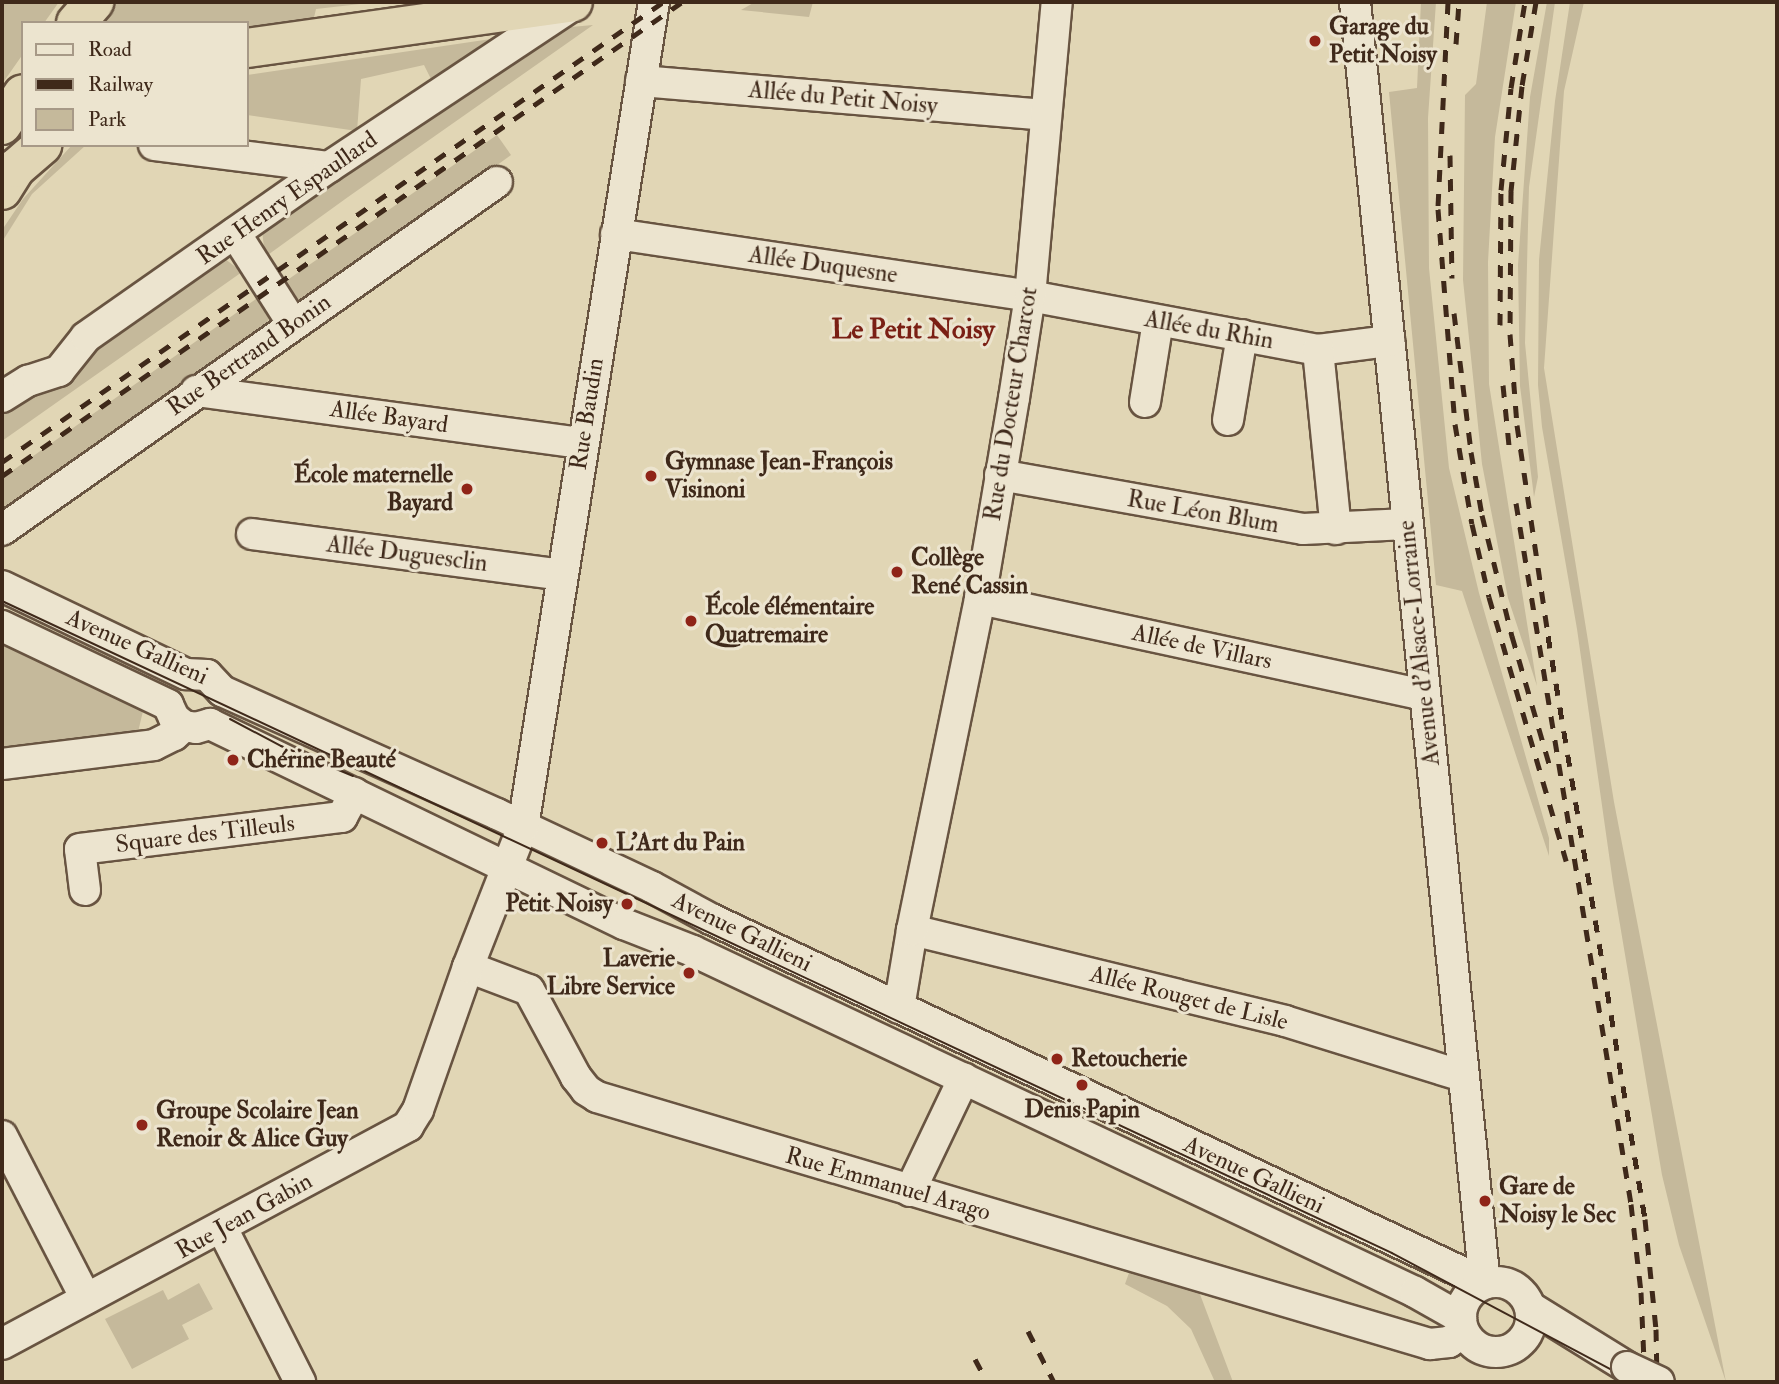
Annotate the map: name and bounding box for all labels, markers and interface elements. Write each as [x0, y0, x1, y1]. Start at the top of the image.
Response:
place label: Garage du Petit Noisy [1329, 13, 1437, 69]
legend [21, 21, 248, 147]
marker: Garage du Petit Noisy [1307, 33, 1323, 49]
text: Road [88, 36, 132, 63]
text: Railway [88, 71, 153, 98]
street label: Allée du Petit Noisy [747, 75, 939, 121]
text: Park [88, 106, 126, 133]
street label: Rue Henry Espaullard [191, 125, 383, 271]
street label: Allée Duquesne [747, 240, 899, 290]
street label: Rue du Docteur Charcot [978, 285, 1044, 523]
street label: Rue Bertrand Bonin [162, 288, 336, 422]
street label: Allée du Rhin [1142, 304, 1276, 356]
district label: Le Petit Noisy [831, 313, 995, 347]
street label: Rue Baudin [564, 356, 610, 472]
street label: Allée Bayard [328, 394, 450, 440]
place label: Gymnase Jean-François Visinoni [665, 448, 893, 504]
place label: École maternelle Bayard [294, 461, 453, 517]
marker: Gymnase Jean-François Visinoni [643, 468, 659, 484]
marker: École maternelle Bayard [459, 481, 475, 497]
street label: Rue Léon Blum [1125, 484, 1281, 540]
street label: Avenue d'Alsace-Lorraine [1392, 519, 1446, 767]
street label: Allée Duguesclin [325, 530, 489, 578]
place label: Collège René Cassin [911, 544, 1028, 600]
marker: Collège René Cassin [889, 564, 905, 580]
place label: École élémentaire Quatremaire [705, 593, 874, 649]
street label: Avenue Gallieni [62, 603, 212, 691]
marker: École élémentaire Quatremaire [683, 613, 699, 629]
street label: Allée de Villars [1130, 618, 1274, 676]
place label: Chérine Beauté [247, 746, 396, 774]
marker: Chérine Beauté [225, 752, 241, 768]
street label: Square des Tilleuls [114, 809, 296, 859]
place label: L’Art du Pain [616, 829, 745, 857]
marker: L’Art du Pain [594, 835, 610, 851]
street label: Avenue Gallieni [667, 886, 817, 978]
place label: Petit Noisy [505, 890, 613, 918]
marker: Petit Noisy [619, 896, 635, 912]
place label: Laverie Libre Service [547, 945, 675, 1001]
street label: Allée Rouget de Lisle [1087, 959, 1291, 1037]
marker: Laverie Libre Service [681, 965, 697, 981]
place label: Retoucherie [1071, 1045, 1187, 1073]
marker: Retoucherie [1049, 1051, 1065, 1067]
marker: Denis Papin [1074, 1077, 1090, 1093]
place label: Denis Papin [1024, 1096, 1140, 1124]
place label: Groupe Scolaire Jean Renoir & Alice Guy [156, 1097, 359, 1153]
marker: Groupe Scolaire Jean Renoir & Alice Guy [134, 1117, 150, 1133]
street label: Avenue Gallieni [1179, 1130, 1329, 1220]
street label: Rue Emmanuel Arago [782, 1141, 994, 1227]
street label: Rue Jean Gabin [171, 1167, 317, 1265]
place label: Gare de Noisy le Sec [1499, 1173, 1616, 1229]
marker: Gare de Noisy le Sec [1477, 1193, 1493, 1209]

